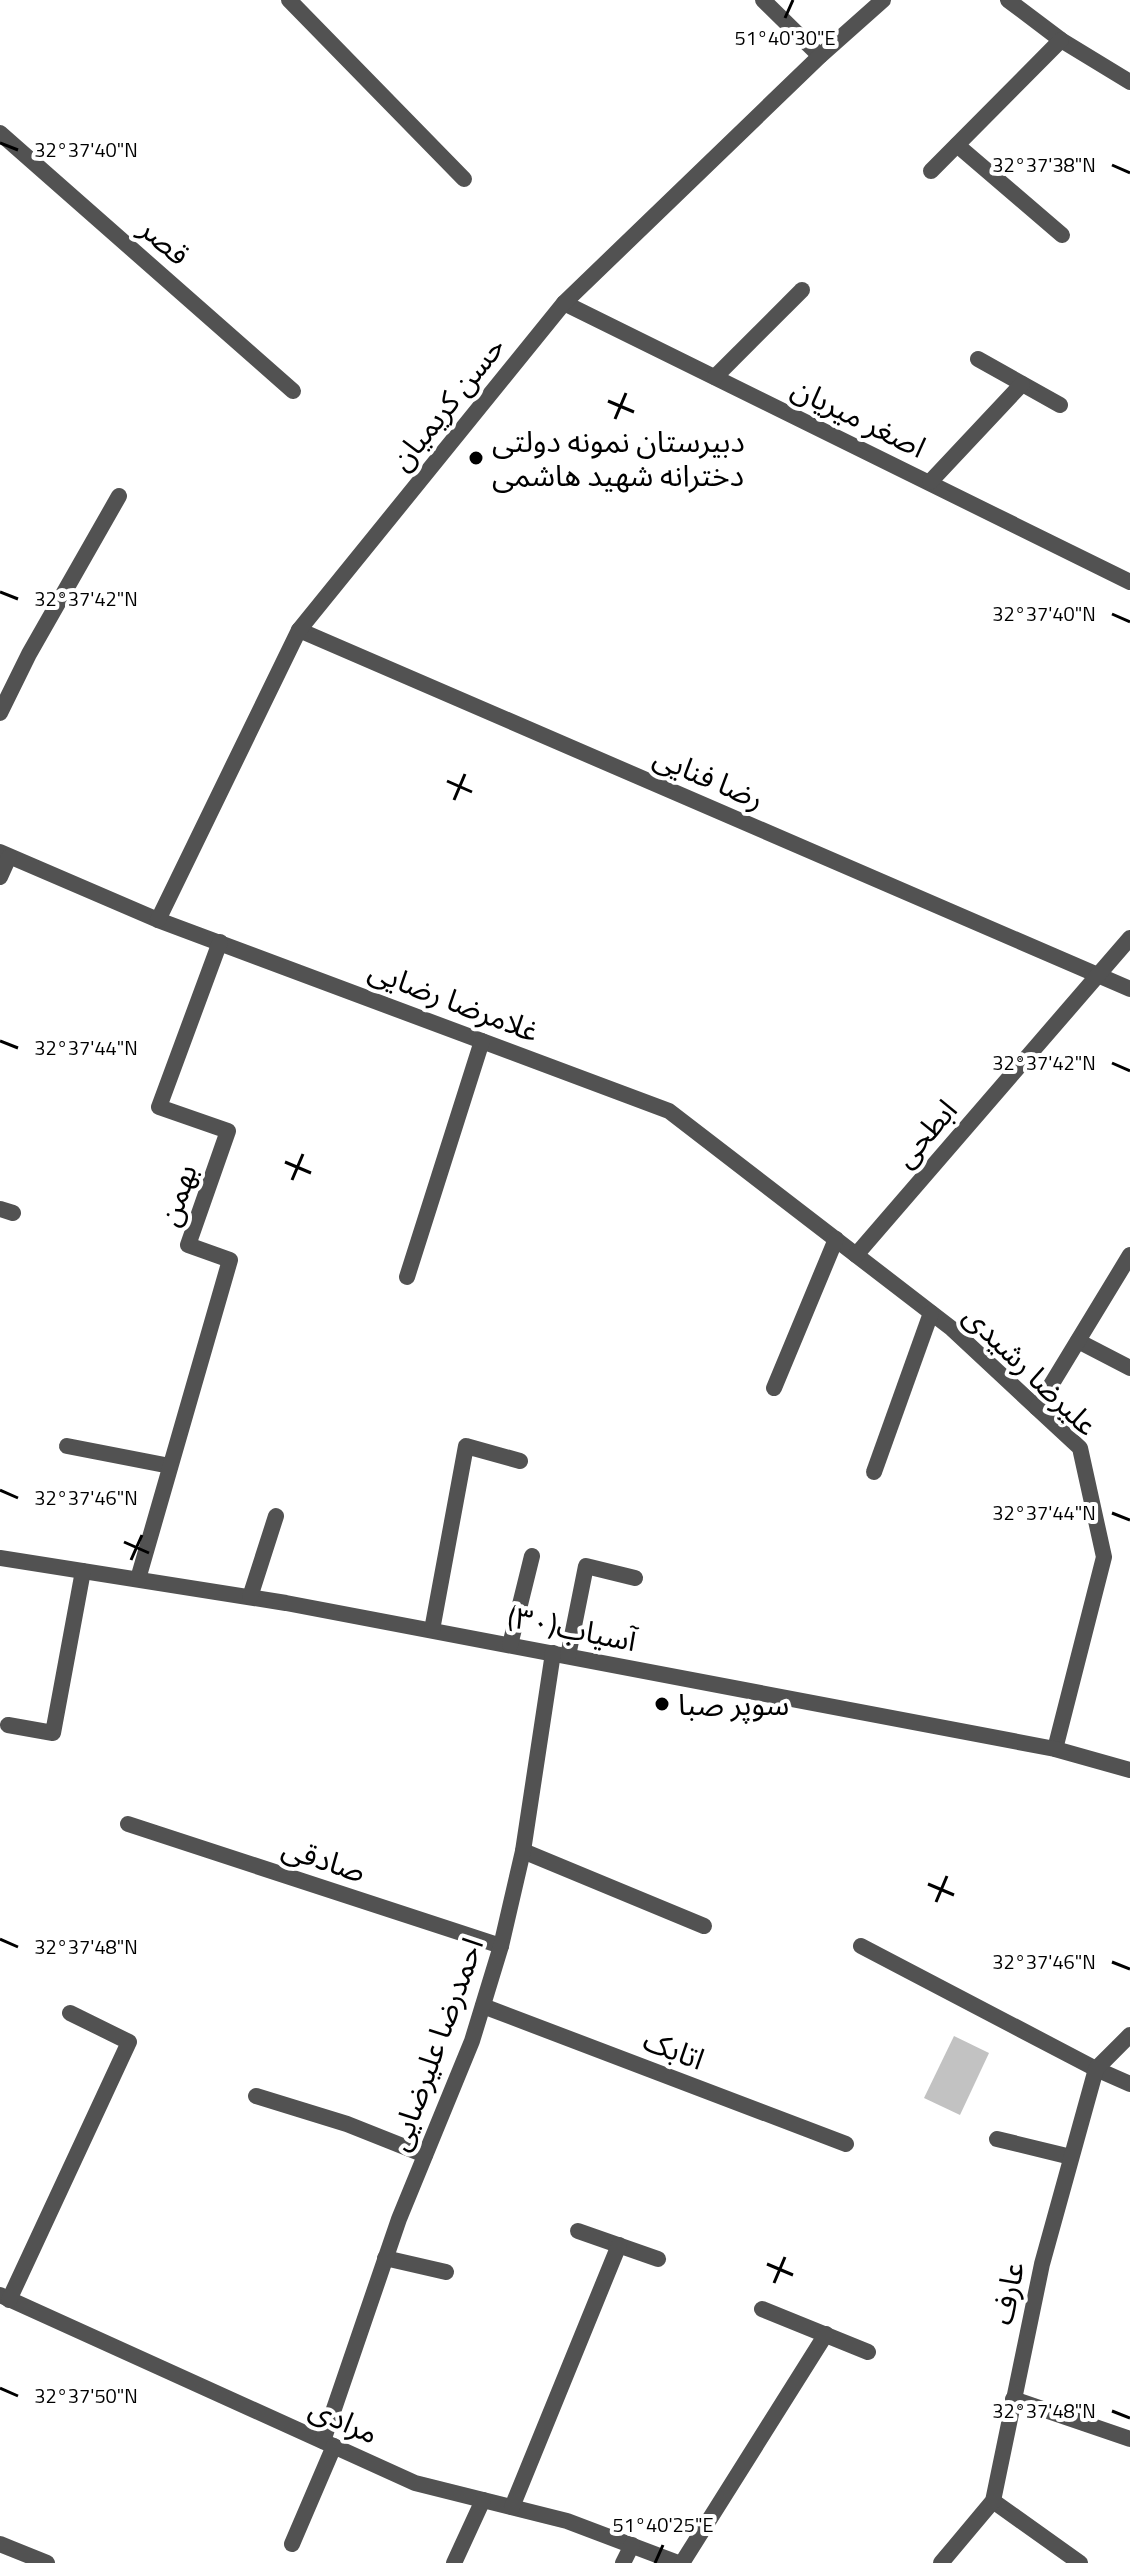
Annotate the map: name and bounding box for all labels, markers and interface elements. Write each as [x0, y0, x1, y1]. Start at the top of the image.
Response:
text: 51°40'30"E [734, 22, 836, 53]
text: 32°37'40"N [34, 134, 138, 165]
text: 32°37'38"N [992, 149, 1096, 180]
street label: قصر [129, 205, 200, 276]
street label: حسن کریمیان [378, 326, 516, 480]
street label: اصغر میریان [784, 365, 934, 469]
place label: دبیرستان نمونه دولتی دخترانه شهید هاشمی [492, 418, 745, 498]
marker: دبیرستان نمونه دولتی دخترانه شهید هاشمی [467, 449, 485, 467]
text: 32°37'42"N [34, 583, 138, 614]
text: 32°37'40"N [992, 598, 1096, 629]
street label: رضا فنایی [647, 733, 771, 821]
street label: غلامرضا رضایی [362, 946, 546, 1054]
text: 32°37'44"N [34, 1032, 138, 1063]
text: 32°37'42"N [992, 1047, 1096, 1078]
street label: ابطحی [882, 1089, 968, 1177]
street label: بهمن [145, 1158, 209, 1232]
street label: علیرضا رشیدی [953, 1294, 1109, 1446]
text: 32°37'46"N [34, 1482, 138, 1513]
text: 32°37'44"N [992, 1497, 1096, 1528]
street label: آسیاب(۳۰) [504, 1593, 642, 1663]
place label: سوپر صبا [678, 1681, 789, 1727]
marker: سوپر صبا [653, 1695, 671, 1713]
street label: صادقی [276, 1824, 372, 1894]
text: 32°37'48"N [34, 1931, 138, 1962]
street label: احمدرضا علیرضایی [375, 1931, 495, 2157]
text: 32°37'46"N [992, 1946, 1096, 1977]
street label: اتابک [637, 2016, 711, 2082]
street label: عارف [978, 2257, 1036, 2329]
text: 32°37'50"N [34, 2380, 138, 2411]
street label: مرادی [302, 2385, 386, 2455]
text: 32°37'48"N [992, 2395, 1096, 2426]
text: 51°40'25"E [612, 2509, 714, 2540]

